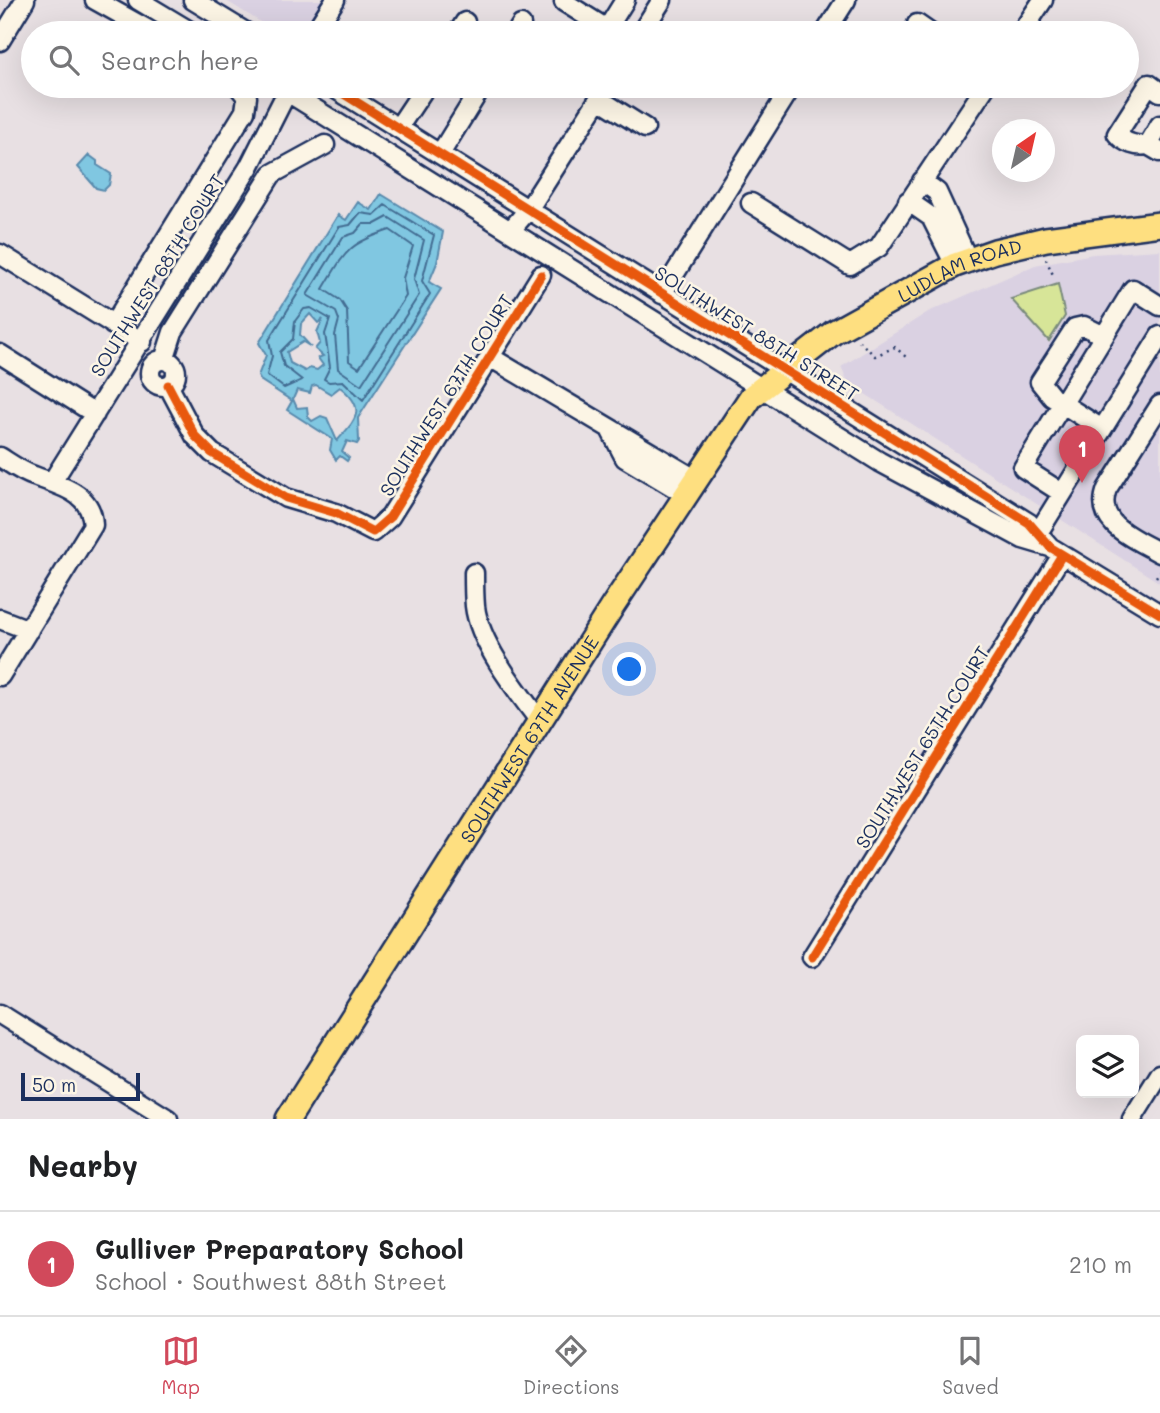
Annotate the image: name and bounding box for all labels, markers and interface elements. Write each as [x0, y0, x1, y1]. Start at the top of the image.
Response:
search box [21, 21, 1139, 98]
icon: search [45, 41, 83, 79]
text: Search here [101, 43, 259, 77]
north arrow [992, 119, 1055, 182]
street label: SOUTHWEST 68TH COURT [84, 169, 230, 381]
street label: LUDLAM ROAD [893, 233, 1024, 307]
street label: SOUTHWEST 88TH STREET [650, 260, 864, 406]
street label: SOUTHWEST 67TH COURT [373, 289, 519, 501]
pin: 1 [1059, 425, 1105, 483]
street label: SOUTHWEST 67TH AVENUE [454, 630, 604, 847]
street label: SOUTHWEST 65TH COURT [849, 641, 995, 853]
your location [612, 652, 646, 686]
map controls [1076, 1035, 1139, 1098]
button: layers [1076, 1035, 1139, 1098]
scale bar [21, 1070, 140, 1102]
text: 50 m [32, 1072, 76, 1097]
text: Nearby [28, 1145, 138, 1185]
text: Gulliver Preparatory School [95, 1232, 464, 1266]
text: 1 [46, 1249, 56, 1279]
text: 210 m [1069, 1249, 1132, 1279]
text: School · Southwest 88th Street [95, 1266, 447, 1296]
tab: Map [161, 1332, 200, 1399]
tab: Directions [523, 1332, 619, 1399]
tab: Saved [942, 1332, 999, 1399]

